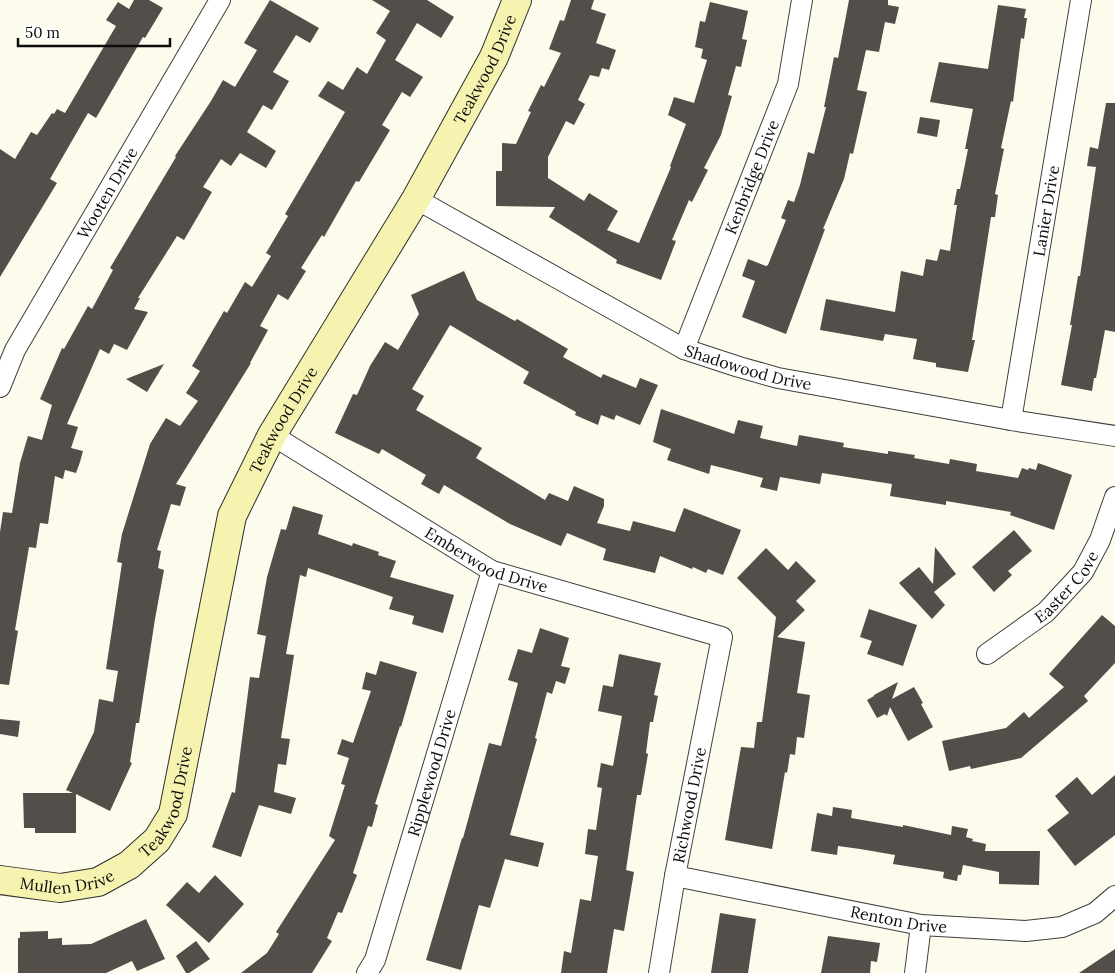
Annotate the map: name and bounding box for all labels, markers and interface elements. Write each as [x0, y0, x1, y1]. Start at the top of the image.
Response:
street label: Teakwood Drive [449, 11, 520, 128]
scale bar [18, 15, 170, 47]
text: 50 m [25, 23, 60, 42]
street label: Kenbridge Drive [720, 116, 783, 237]
street label: Wooten Drive [72, 143, 142, 242]
street label: Lanier Drive [1028, 164, 1063, 258]
street label: Shadowood Drive [682, 340, 814, 394]
street label: Teakwood Drive [245, 362, 322, 477]
street label: Emberwood Drive [421, 522, 550, 597]
street label: Easter Cove [1031, 547, 1103, 627]
street label: Ripplewood Drive [403, 706, 460, 839]
street label: Teakwood Drive [135, 744, 196, 861]
street label: Richwood Drive [668, 745, 710, 865]
street label: Mullen Drive [19, 865, 118, 898]
street label: Renton Drive [849, 901, 948, 936]

